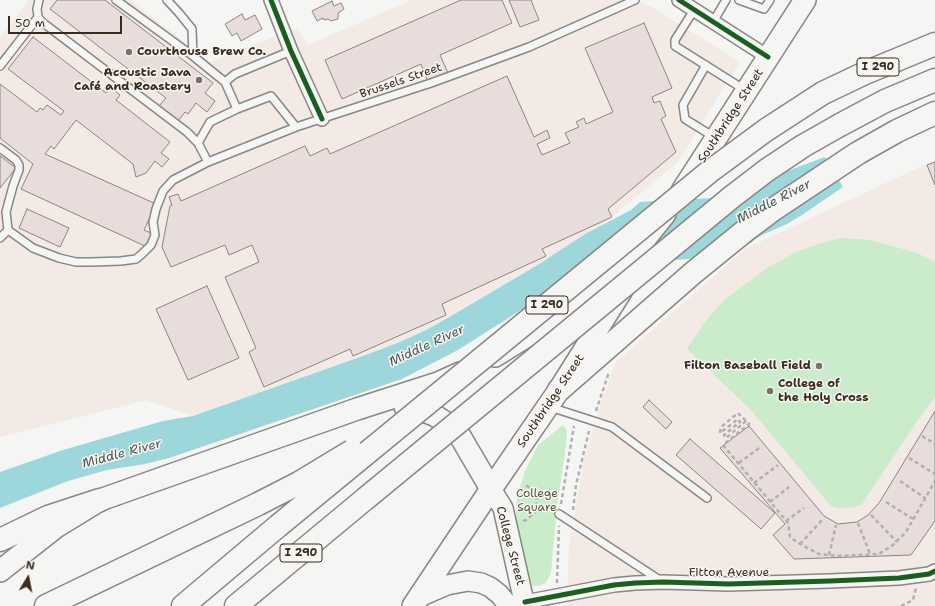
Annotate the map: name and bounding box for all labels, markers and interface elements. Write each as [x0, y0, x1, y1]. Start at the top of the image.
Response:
scale bar [10, 8, 124, 34]
text: 50 m [15, 15, 45, 31]
place label: Courthouse Brew Co. [137, 45, 266, 59]
marker: Courthouse Brew Co. [124, 47, 134, 57]
road number: I 290 [857, 58, 899, 76]
street label: Brussels Street [358, 60, 444, 102]
place label: Acoustic Java Café and Roastery [74, 66, 191, 94]
street label: Southbridge Street [695, 66, 767, 166]
marker: Acoustic Java Café and Roastery [194, 75, 204, 85]
water label: Middle River [734, 177, 814, 227]
road number: I 290 [526, 296, 568, 314]
water label: Middle River [387, 322, 467, 370]
street label: Southbridge Street [514, 352, 588, 450]
place label: Filton Baseball Field [684, 359, 811, 373]
marker: Filton Baseball Field [814, 361, 824, 371]
place label: College of the Holy Cross [778, 377, 869, 405]
marker: College of the Holy Cross [765, 386, 775, 396]
water label: Middle River [81, 436, 163, 472]
park label: College Square [516, 487, 558, 515]
street label: College Street [492, 505, 528, 587]
road number: I 290 [280, 544, 322, 562]
north arrow [8, 558, 48, 598]
text: N [25, 558, 36, 574]
street label: Fitton Avenue [689, 566, 769, 580]

